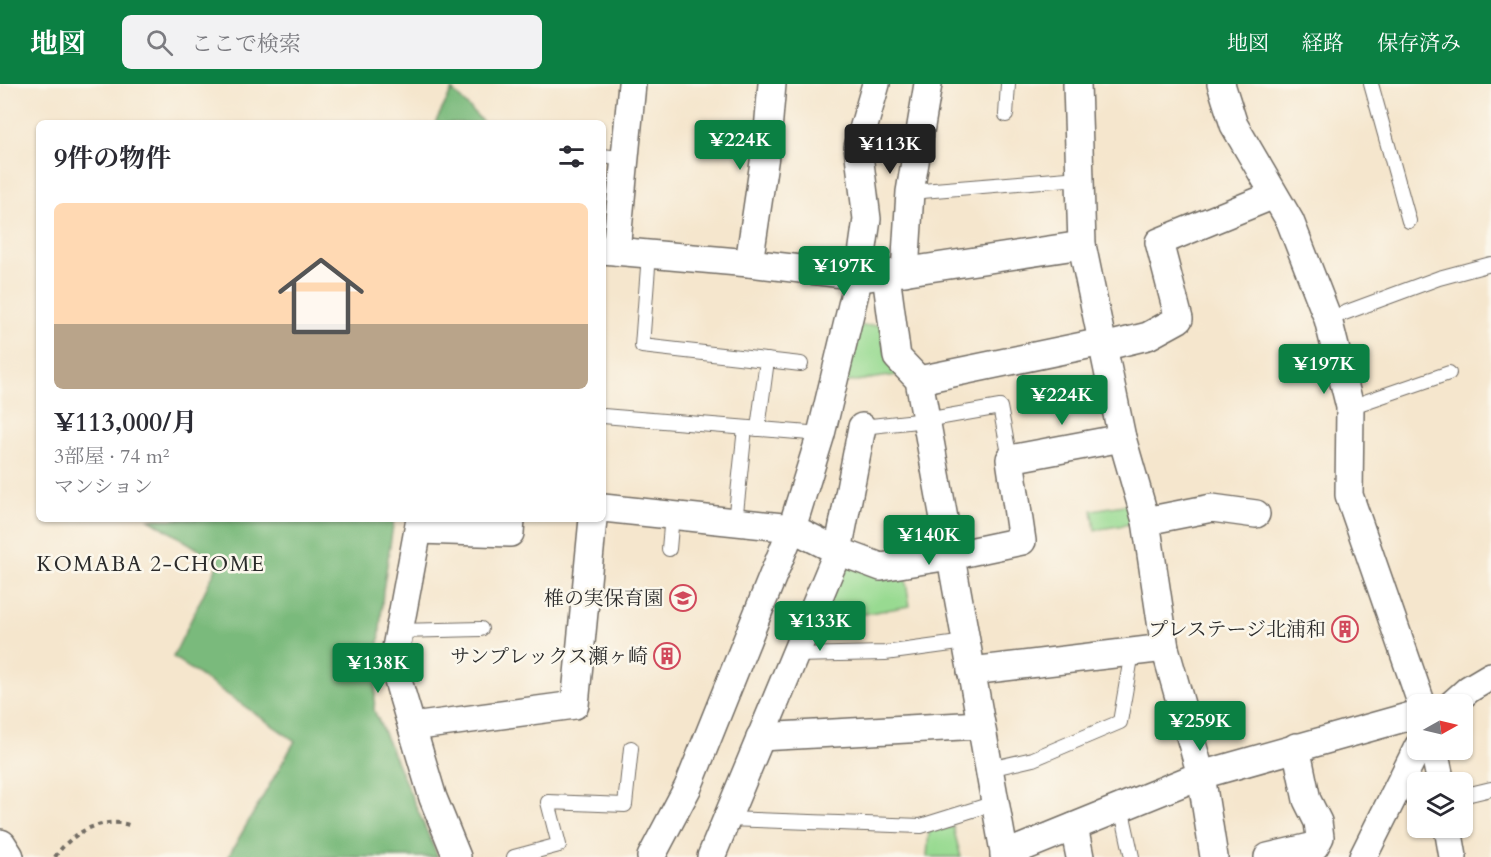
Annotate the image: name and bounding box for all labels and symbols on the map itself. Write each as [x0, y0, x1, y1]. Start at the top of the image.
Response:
pin: ¥224K [698, 120, 782, 171]
pin: ¥113K [848, 124, 932, 175]
pin: ¥197K [802, 246, 886, 297]
pin: ¥197K [1282, 344, 1366, 395]
pin: ¥224K [1020, 375, 1104, 426]
pin: ¥140K [887, 515, 971, 566]
district label: KOMABA 2-CHOME [37, 550, 265, 579]
school or university icon: 椎の実保育園 [668, 583, 698, 613]
place label: 椎の実保育園 [544, 585, 664, 612]
pin: ¥133K [778, 601, 862, 652]
building icon: プレステージ北浦和 [1330, 614, 1360, 644]
place label: プレステージ北浦和 [1148, 616, 1326, 643]
building icon: サンプレックス瀬ヶ崎 [652, 641, 682, 671]
pin: ¥138K [336, 643, 420, 694]
place label: サンプレックス瀬ヶ崎 [450, 643, 648, 670]
north arrow [1407, 694, 1473, 760]
pin: ¥259K [1158, 701, 1242, 752]

